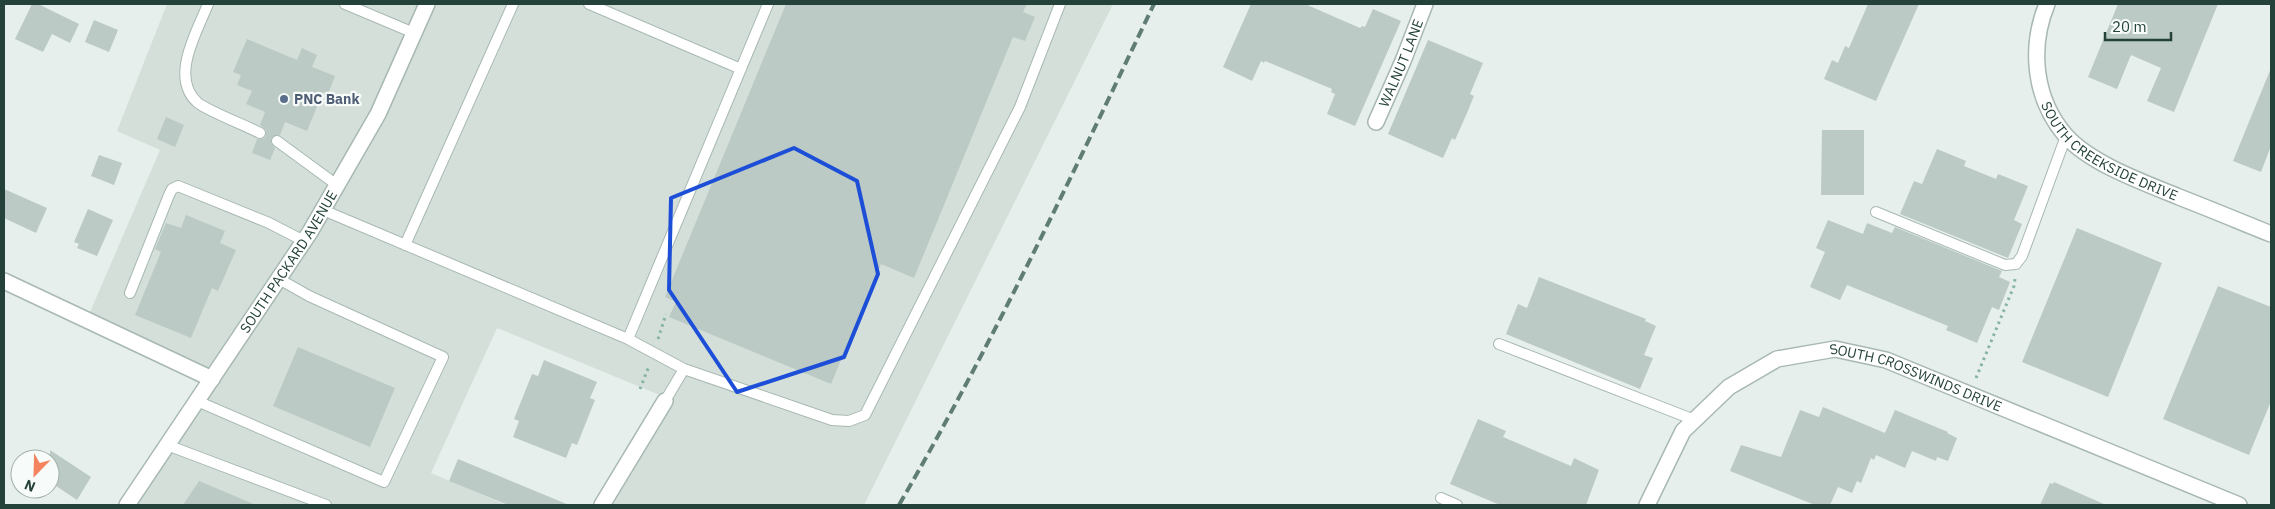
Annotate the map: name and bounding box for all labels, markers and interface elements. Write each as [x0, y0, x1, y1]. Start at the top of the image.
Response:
scale bar [2105, 10, 2171, 42]
street label: WALNUT LANE [1375, 17, 1427, 110]
text: 20 m [2112, 17, 2147, 36]
place label: PNC Bank [294, 90, 360, 108]
marker: PNC Bank [278, 93, 290, 105]
street label: SOUTH CREEKSIDE DRIVE [2037, 99, 2181, 205]
street label: SOUTH PACKARD AVENUE [236, 187, 341, 337]
street label: SOUTH CROSSWINDS DRIVE [1828, 340, 2005, 416]
north arrow [10, 449, 60, 499]
text: N [22, 476, 38, 496]

